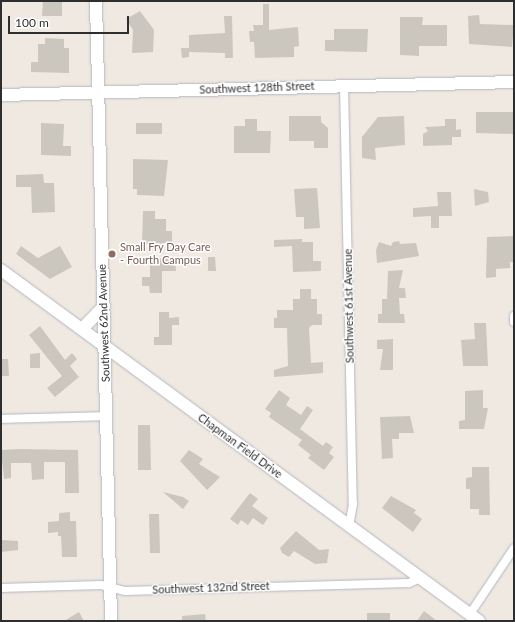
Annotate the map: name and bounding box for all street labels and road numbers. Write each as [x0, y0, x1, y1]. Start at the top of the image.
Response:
street label: Southwest 128th Street [199, 79, 315, 97]
street label: Southwest 61st Avenue [341, 248, 357, 364]
street label: Southwest 62nd Avenue [95, 264, 113, 382]
street label: Chapman Field Drive [195, 411, 285, 481]
street label: Southwest 132nd Street [152, 579, 270, 597]

